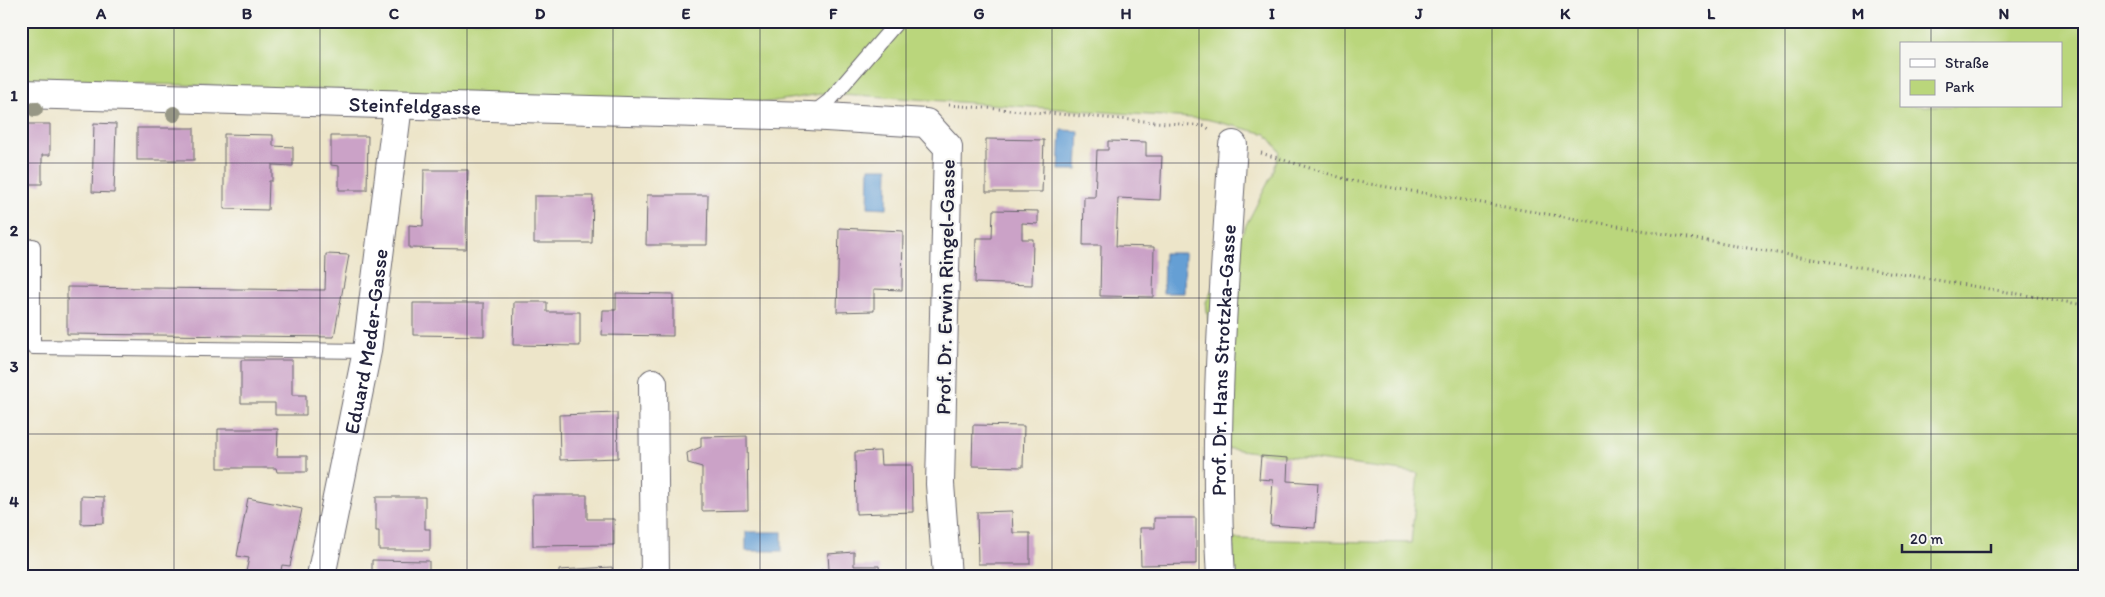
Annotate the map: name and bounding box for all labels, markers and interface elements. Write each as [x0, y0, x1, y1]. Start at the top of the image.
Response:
text: A [95, 4, 107, 23]
text: B [242, 4, 253, 23]
text: C [389, 4, 400, 23]
text: D [535, 4, 546, 23]
text: E [682, 4, 691, 23]
text: F [829, 4, 838, 23]
text: G [973, 4, 985, 23]
text: H [1120, 4, 1132, 23]
text: I [1269, 4, 1275, 23]
text: J [1414, 4, 1423, 23]
text: K [1560, 4, 1571, 23]
text: L [1707, 4, 1716, 23]
text: M [1852, 4, 1864, 23]
text: N [1999, 4, 2009, 23]
legend [1900, 42, 2062, 108]
text: Straße [1945, 54, 1989, 72]
text: Park [1945, 78, 1975, 96]
text: 1 [10, 86, 18, 105]
street label: Steinfeldgasse [348, 91, 481, 119]
street label: Prof. Dr. Erwin Ringel-Gasse [930, 159, 960, 415]
text: 2 [10, 221, 19, 240]
street label: Prof. Dr. Hans Strotzka-Gasse [1205, 223, 1240, 496]
street label: Eduard Meder-Gasse [338, 247, 392, 436]
text: 3 [10, 357, 19, 376]
text: 4 [9, 492, 19, 511]
scale bar [1902, 522, 1991, 554]
text: 20 m [1910, 530, 1944, 548]

